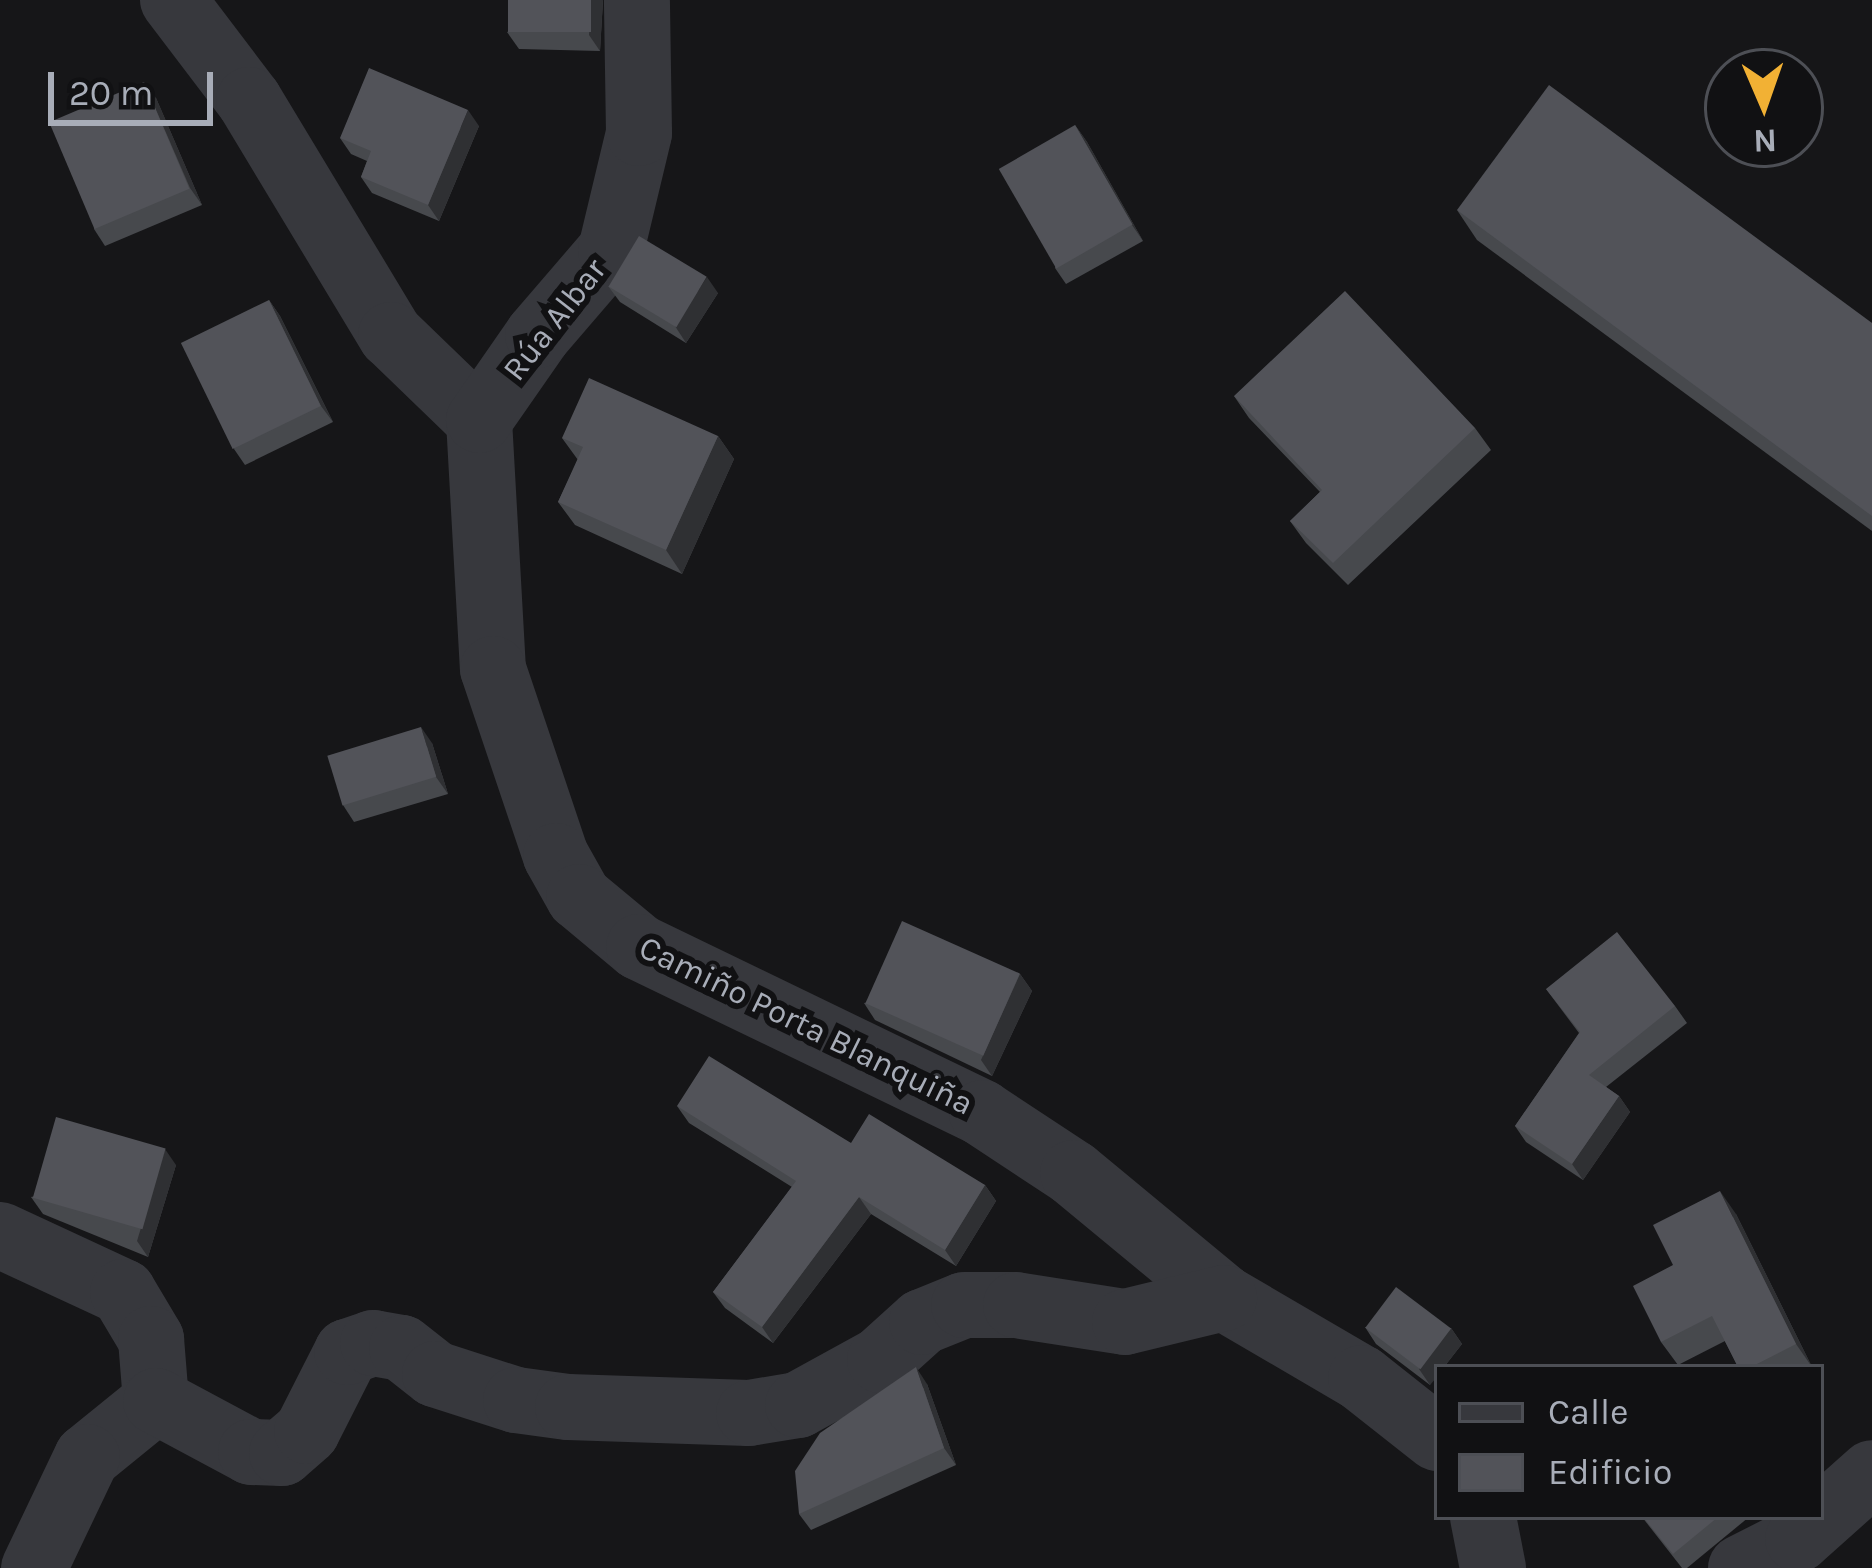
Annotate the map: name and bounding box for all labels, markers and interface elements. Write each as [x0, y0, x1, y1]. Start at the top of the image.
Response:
scale bar [54, 48, 219, 122]
north arrow [1704, 48, 1824, 168]
text: 20 m [69, 72, 153, 114]
text: N [1753, 122, 1778, 160]
street label: Rúa Albar [495, 251, 615, 389]
street label: Camiño Porta Blanquiña [633, 928, 979, 1124]
legend [1434, 1364, 1824, 1520]
text: Calle [1548, 1391, 1629, 1433]
text: Edificio [1548, 1451, 1672, 1493]

